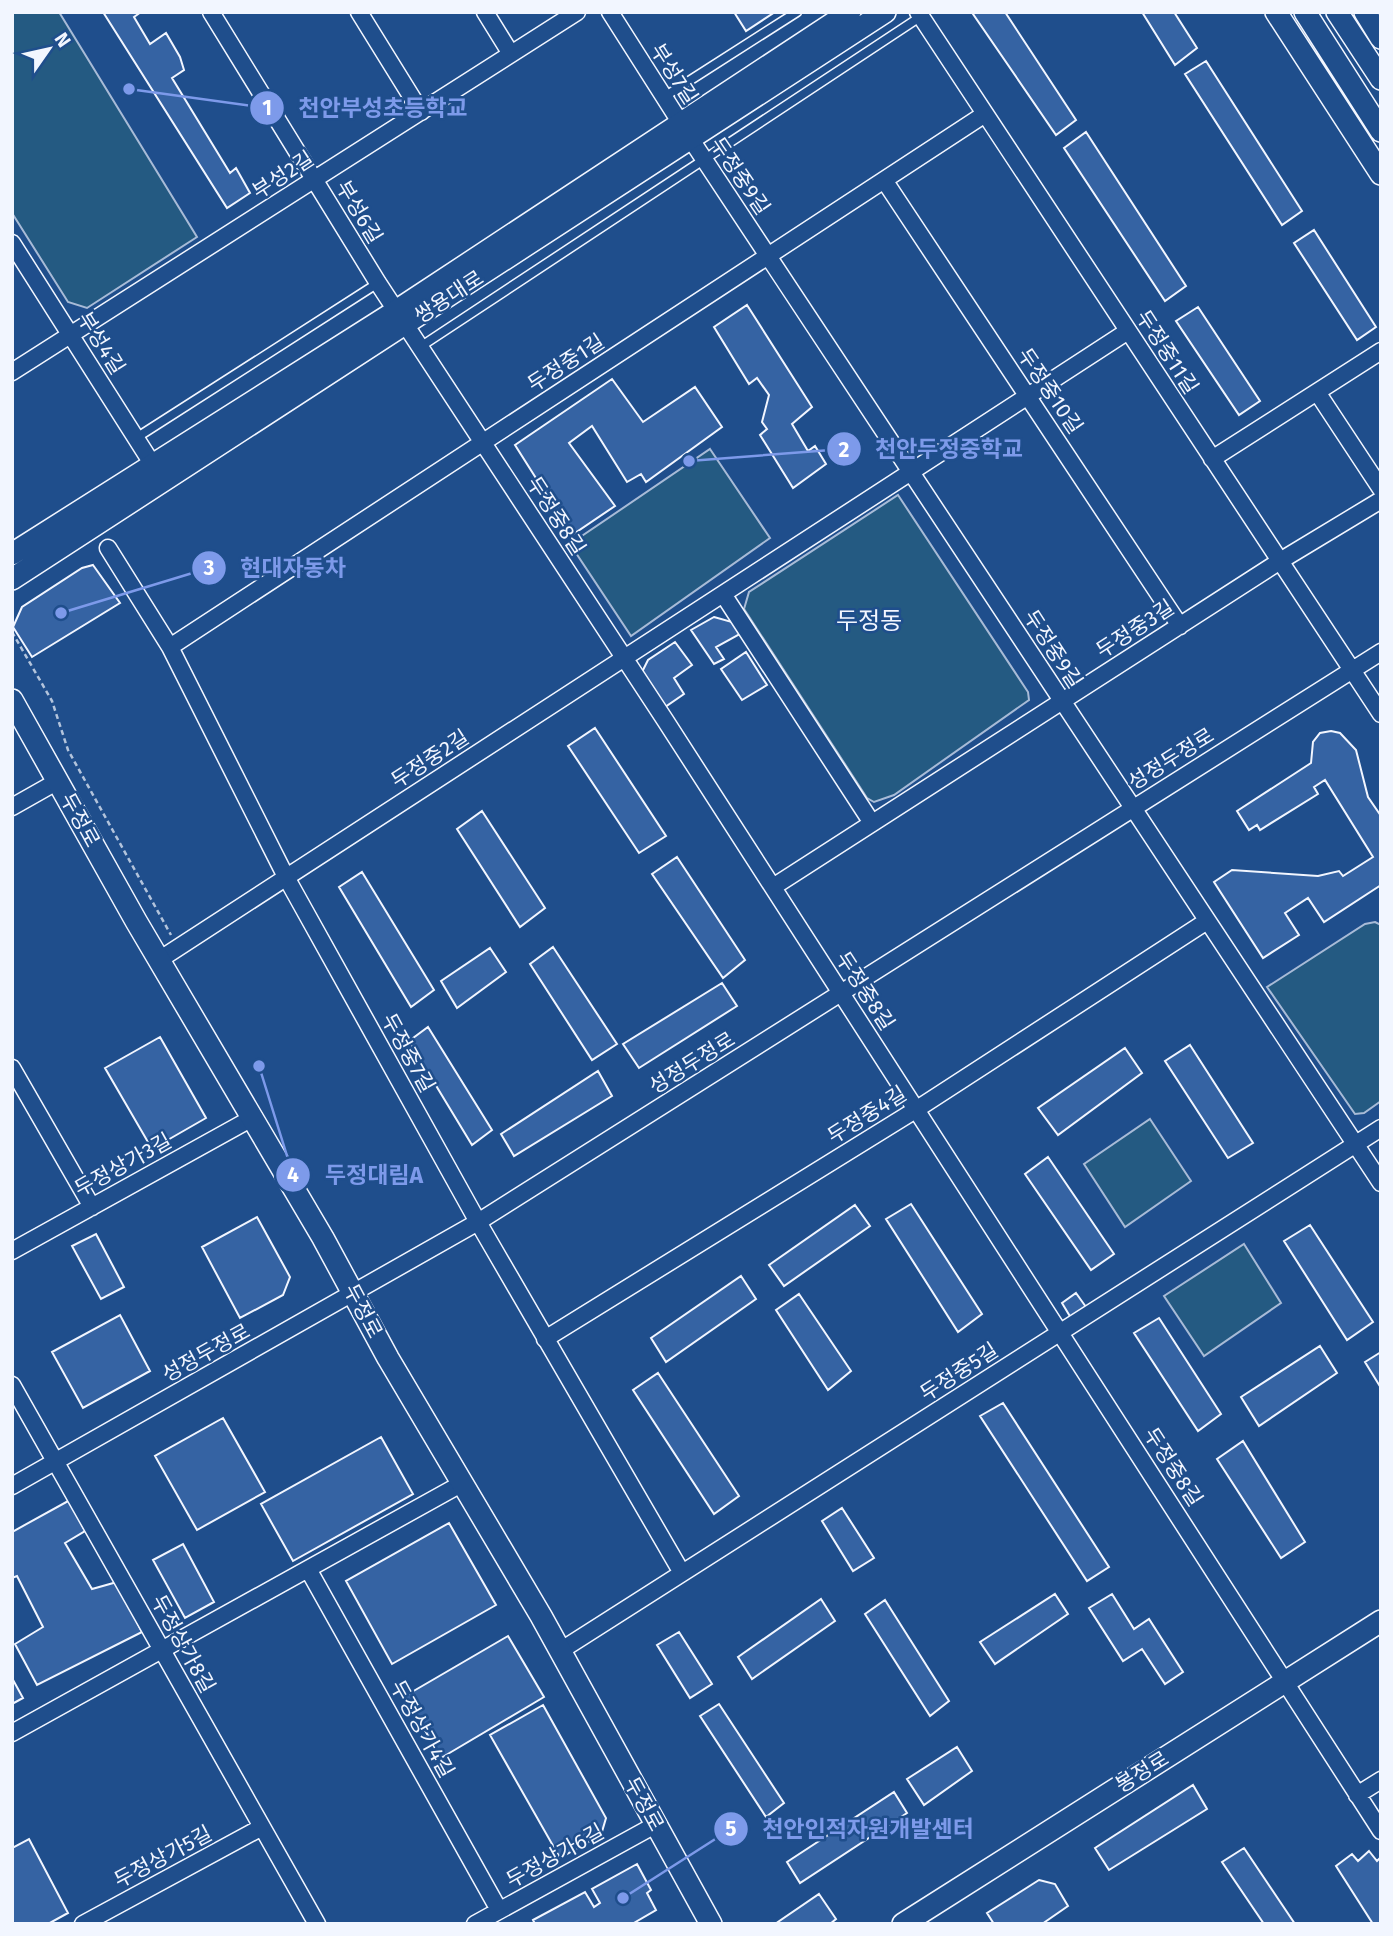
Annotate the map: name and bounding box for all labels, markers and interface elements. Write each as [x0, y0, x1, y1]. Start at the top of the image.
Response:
north arrow [14, 14, 84, 84]
text: N [50, 28, 76, 51]
street label: 부성7길 [645, 39, 703, 109]
callout: 천안부성초등학교 [250, 86, 482, 130]
text: 천안부성초등학교 [298, 94, 468, 122]
text: 1 [262, 95, 272, 121]
street label: 두정중9길 [705, 132, 775, 220]
street label: 부성2길 [247, 145, 319, 205]
street label: 부성6길 [330, 176, 388, 248]
street label: 쌍용대로 [410, 265, 488, 329]
street label: 두정중11길 [1130, 305, 1204, 399]
street label: 부성4길 [72, 307, 130, 379]
street label: 두정중1길 [523, 329, 609, 397]
street label: 두정중10길 [1012, 343, 1088, 439]
callout: 천안두정중학교 [826, 427, 1038, 471]
text: 천안두정중학교 [875, 435, 1023, 463]
text: 2 [839, 437, 850, 463]
street label: 두정중8길 [521, 472, 591, 560]
callout: 현대자동차 [191, 546, 360, 590]
text: 현대자동차 [240, 554, 346, 582]
text: 3 [203, 555, 215, 581]
street label: 두정중3길 [1091, 594, 1179, 664]
street label: 두정중9길 [1018, 605, 1088, 693]
district label: 두정동 [836, 607, 902, 635]
street label: 성정두정로 [1123, 722, 1219, 796]
street label: 두정중2길 [386, 724, 474, 794]
street label: 두정로 [55, 788, 105, 852]
street label: 두정중8길 [830, 947, 900, 1035]
street label: 두정중7길 [376, 1009, 440, 1097]
street label: 성정두정로 [644, 1026, 740, 1100]
street label: 두정중4길 [823, 1081, 911, 1149]
street label: 두정상가3길 [70, 1128, 176, 1202]
callout: 두정대림A [275, 1153, 437, 1197]
text: 두정대림A [325, 1161, 424, 1189]
text: 4 [287, 1162, 299, 1188]
street label: 두정로 [338, 1279, 388, 1343]
street label: 성정두정로 [157, 1318, 255, 1388]
street label: 두정중5길 [915, 1337, 1003, 1407]
street label: 두정중8길 [1138, 1423, 1208, 1511]
street label: 두정상가8길 [145, 1590, 221, 1698]
street label: 두정상가4길 [385, 1676, 459, 1782]
street label: 봉정로 [1111, 1746, 1173, 1798]
street label: 두정로 [619, 1772, 669, 1836]
callout: 천안인적자원개발센터 [714, 1807, 988, 1851]
text: 천안인적자원개발센터 [762, 1815, 974, 1843]
text: 5 [725, 1816, 737, 1842]
street label: 두정상가6길 [502, 1818, 608, 1894]
street label: 두정상가5길 [110, 1820, 216, 1894]

